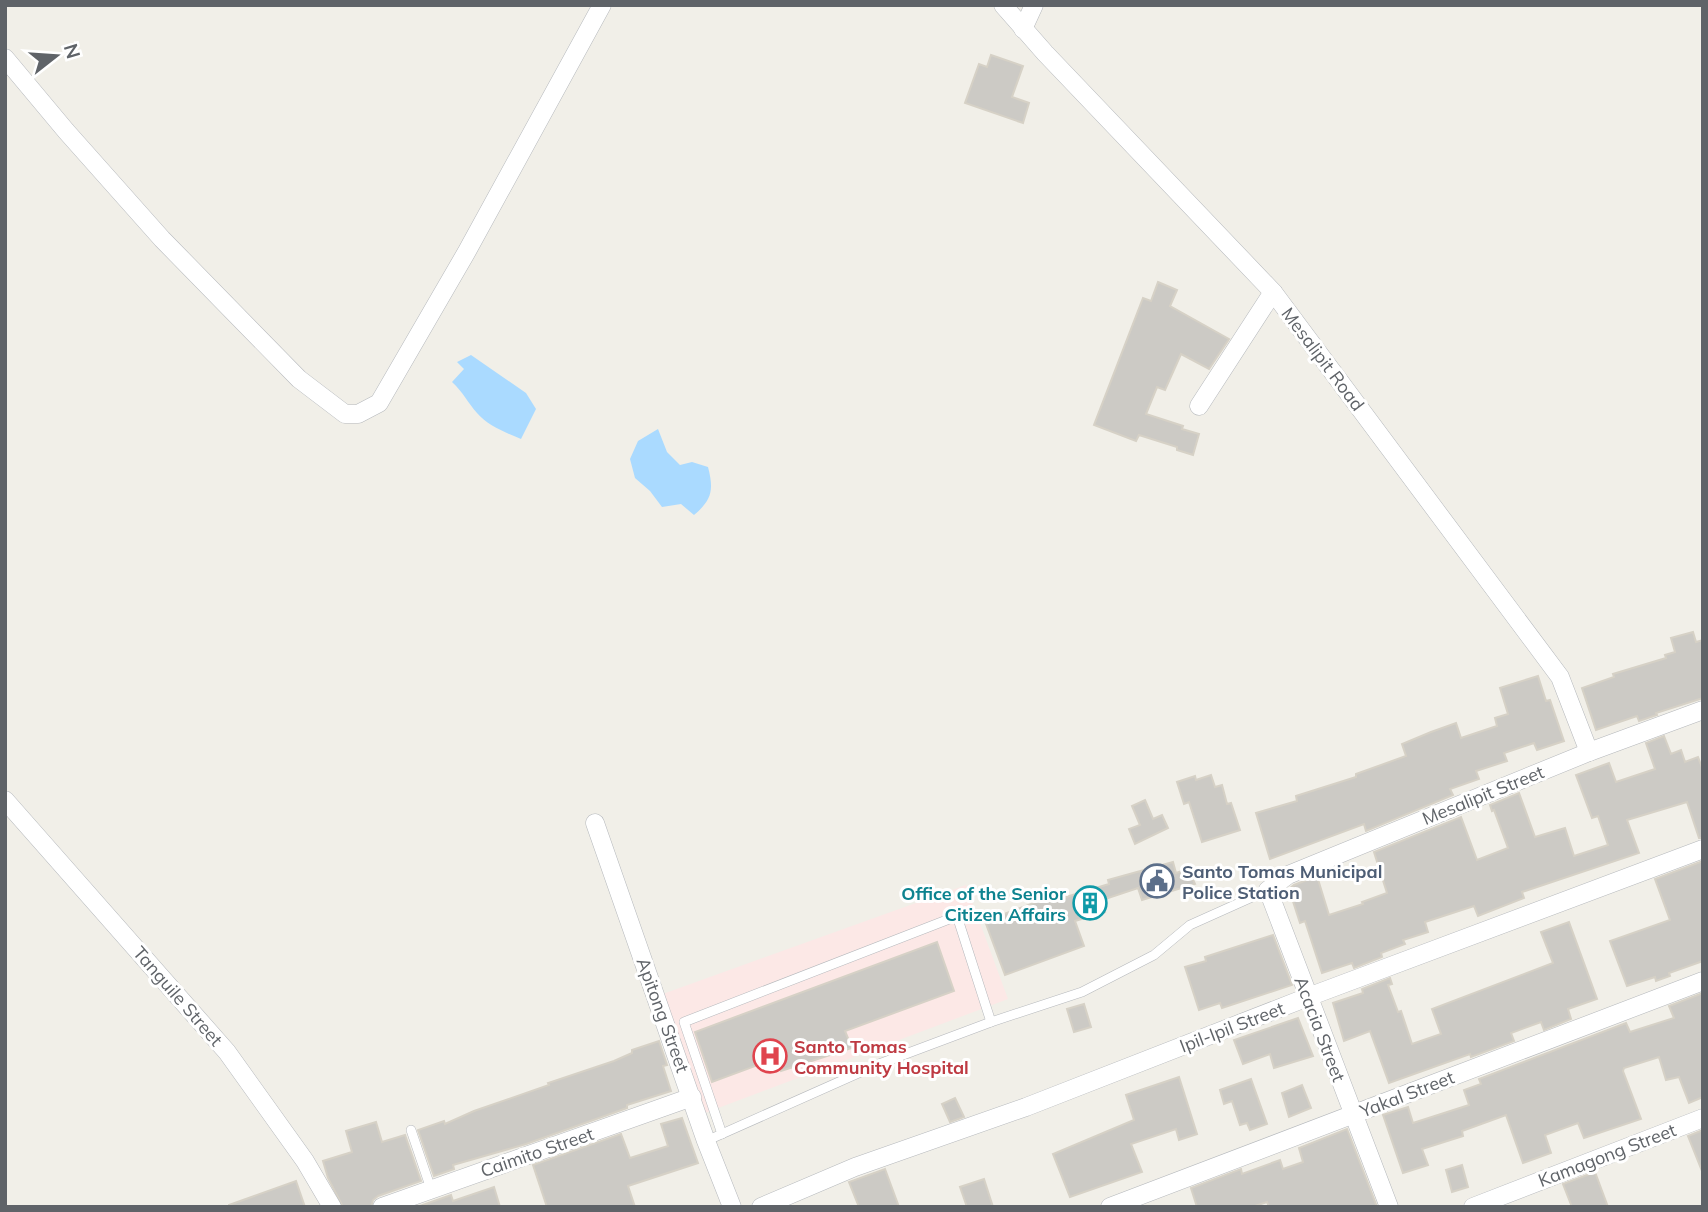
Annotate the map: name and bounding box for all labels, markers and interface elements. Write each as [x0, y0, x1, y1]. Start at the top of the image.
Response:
north arrow [21, 21, 91, 91]
text: N [59, 41, 86, 61]
street label: Mesalipit Road [1277, 303, 1369, 415]
street label: Mesalipit Street [1419, 760, 1547, 830]
place label: Santo Tomas Municipal Police Station [1182, 860, 1382, 904]
public building icon: Santo Tomas Municipal Police Station [1138, 862, 1176, 900]
place label: Office of the Senior Citizen Affairs [901, 882, 1067, 926]
building icon: Office of the Senior Citizen Affairs [1071, 884, 1109, 922]
street label: Tanguile Street [128, 941, 228, 1051]
street label: Apitong Street [632, 954, 694, 1076]
street label: Acacia Street [1289, 973, 1351, 1085]
street label: Ipil-Ipil Street [1176, 997, 1288, 1057]
place label: Santo Tomas Community Hospital [794, 1035, 969, 1079]
hospital icon: Santo Tomas Community Hospital [751, 1037, 789, 1075]
street label: Yakal Street [1356, 1066, 1457, 1123]
street label: Kamagong Street [1535, 1118, 1679, 1192]
street label: Caimito Street [477, 1122, 597, 1182]

